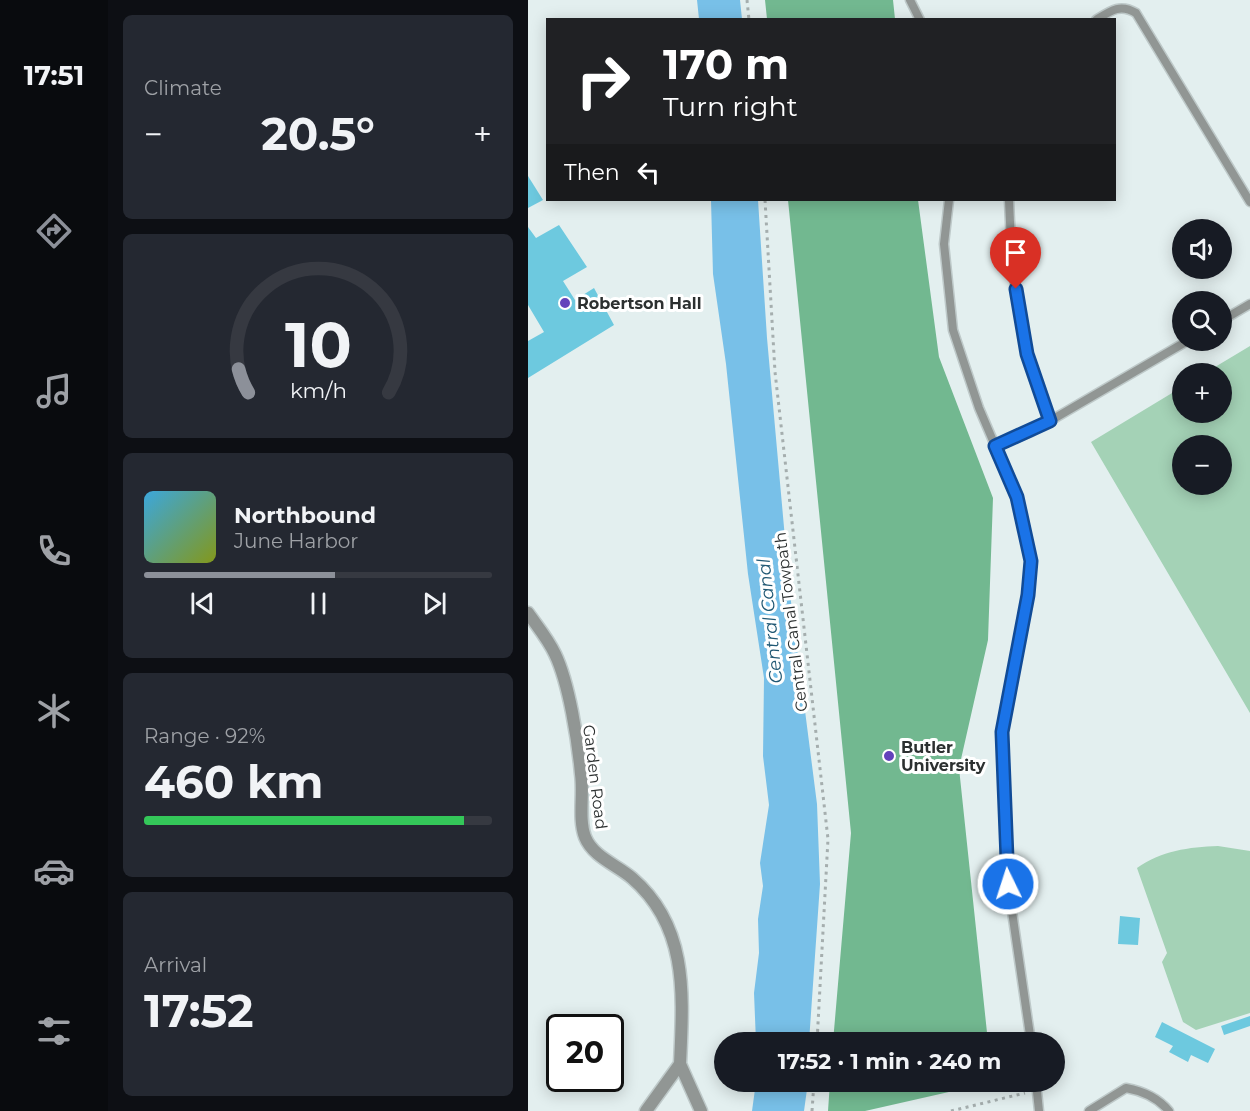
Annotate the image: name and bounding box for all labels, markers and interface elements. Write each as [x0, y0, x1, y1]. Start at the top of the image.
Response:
text: 170 m [663, 38, 789, 90]
icon: right [564, 42, 642, 120]
text: 17:51 [24, 59, 84, 92]
text: Climate [144, 76, 222, 100]
text: Turn right [663, 90, 798, 123]
text: 20.5° [261, 106, 375, 161]
text: − [144, 114, 163, 154]
text: + [473, 114, 492, 154]
icon: left [632, 156, 665, 189]
text: Then [564, 159, 620, 186]
icon: directions [33, 210, 75, 252]
map controls [1172, 219, 1232, 495]
button: sound [1172, 219, 1232, 279]
pin [990, 227, 1041, 289]
icon: arrive [999, 236, 1032, 269]
button: search [1172, 291, 1232, 351]
place label: Robertson Hall [577, 294, 701, 313]
marker: Robertson Hall [558, 296, 572, 310]
text: 10 [285, 307, 351, 383]
button: + [1172, 363, 1232, 423]
icon: music [33, 370, 75, 412]
text: km/h [289, 378, 347, 404]
button: − [1172, 435, 1232, 495]
text: Northbound [234, 502, 376, 529]
text: June Harbor [234, 529, 358, 553]
icon: phone [33, 530, 75, 572]
street label: Central Canal Towpath [771, 531, 811, 713]
water label: Central Canal [752, 557, 788, 685]
icon: previous [186, 587, 219, 620]
icon: pause [302, 587, 335, 620]
icon: next [418, 587, 451, 620]
icon: climate [33, 690, 75, 732]
text: Range · 92% [144, 724, 265, 748]
street label: Garden Road [579, 724, 611, 830]
place label: Butler University [901, 738, 986, 775]
marker: Butler University [882, 749, 896, 763]
text: 460 km [144, 754, 323, 809]
icon: car [33, 850, 75, 892]
position arrow [976, 852, 1040, 916]
text: Arrival [144, 953, 207, 977]
text: 17:52 [144, 983, 254, 1038]
icon: filters [33, 1010, 75, 1052]
speed limit sign: 20 [546, 1014, 624, 1092]
text: 17:52 · 1 min · 240 m [778, 1048, 1001, 1075]

